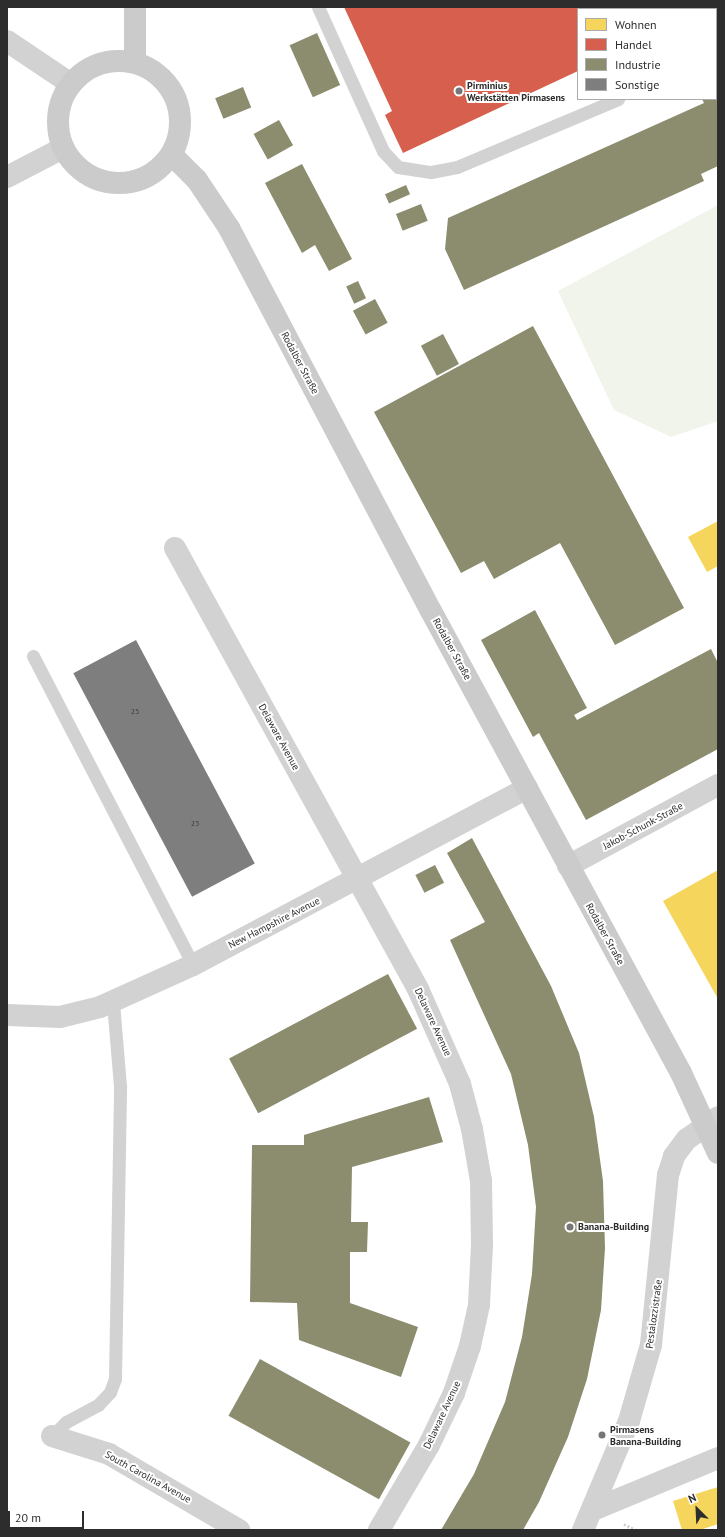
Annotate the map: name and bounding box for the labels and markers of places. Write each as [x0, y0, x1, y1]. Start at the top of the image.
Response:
place label: Pirminius Werkstätten Pirmasens [467, 79, 565, 102]
marker: Pirminius Werkstätten Pirmasens [454, 86, 464, 96]
place label: Banana-Building [578, 1221, 649, 1233]
marker: Banana-Building [565, 1222, 575, 1232]
place label: Pirmasens Banana-Building [610, 1423, 681, 1446]
marker: Pirmasens Banana-Building [597, 1430, 607, 1440]

